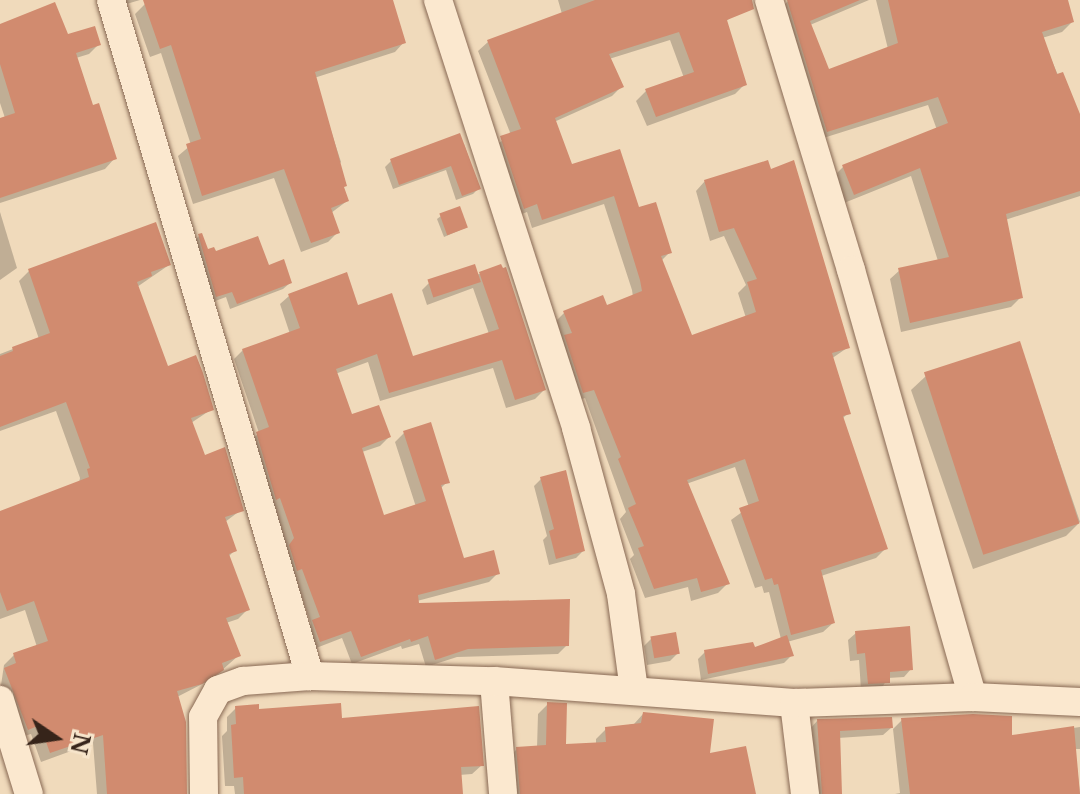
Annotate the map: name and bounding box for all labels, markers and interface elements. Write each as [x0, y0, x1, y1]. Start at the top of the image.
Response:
north arrow [16, 698, 96, 778]
text: N [64, 730, 95, 757]

